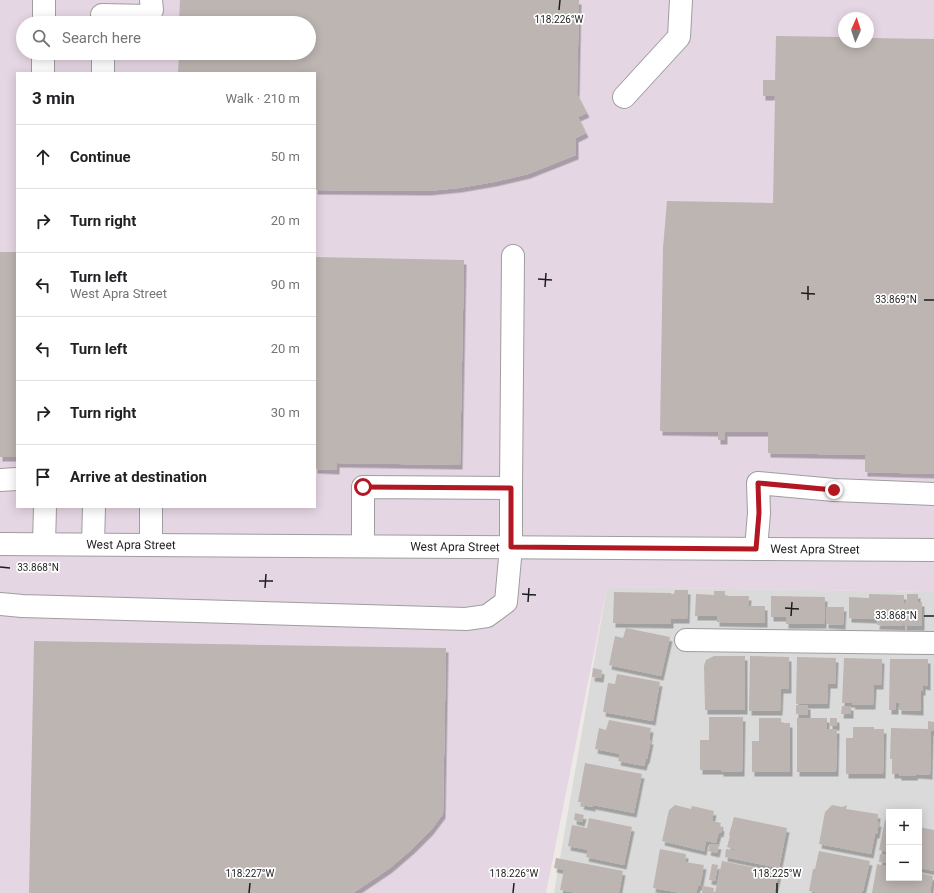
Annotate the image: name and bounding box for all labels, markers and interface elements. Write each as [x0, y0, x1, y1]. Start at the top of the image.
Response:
north arrow [838, 12, 874, 48]
text: 118.226°W [535, 14, 584, 25]
search box [16, 16, 316, 60]
icon: search [30, 27, 52, 49]
text: Search here [62, 29, 141, 47]
text: 3 min [32, 88, 75, 108]
text: Walk · 210 m [225, 91, 300, 106]
icon: ahead [32, 146, 54, 168]
text: Continue [70, 148, 131, 166]
text: 50 m [271, 149, 300, 164]
icon: right [32, 210, 54, 232]
text: Turn right [70, 212, 136, 230]
text: 20 m [271, 213, 300, 228]
text: Turn left [70, 268, 127, 286]
icon: left [32, 274, 54, 296]
text: 90 m [271, 277, 300, 292]
text: West Apra Street [70, 286, 167, 301]
text: 33.869°N [875, 294, 917, 305]
icon: left [32, 338, 54, 360]
text: Turn left [70, 340, 127, 358]
text: 20 m [271, 341, 300, 356]
icon: right [32, 402, 54, 424]
text: Turn right [70, 404, 136, 422]
text: 30 m [271, 405, 300, 420]
icon: arrive [32, 466, 54, 488]
text: Arrive at destination [70, 468, 207, 486]
route start [354, 478, 372, 496]
route end [825, 481, 843, 499]
street label: West Apra Street [86, 538, 176, 552]
street label: West Apra Street [410, 540, 500, 554]
street label: West Apra Street [770, 542, 860, 557]
text: 33.868°N [17, 562, 59, 573]
text: 33.868°N [875, 610, 917, 621]
map controls [886, 809, 922, 881]
button: + [886, 809, 922, 845]
button: − [886, 845, 922, 881]
text: 118.227°W [226, 868, 275, 879]
text: 118.226°W [490, 868, 539, 879]
text: 118.225°W [753, 868, 802, 879]

